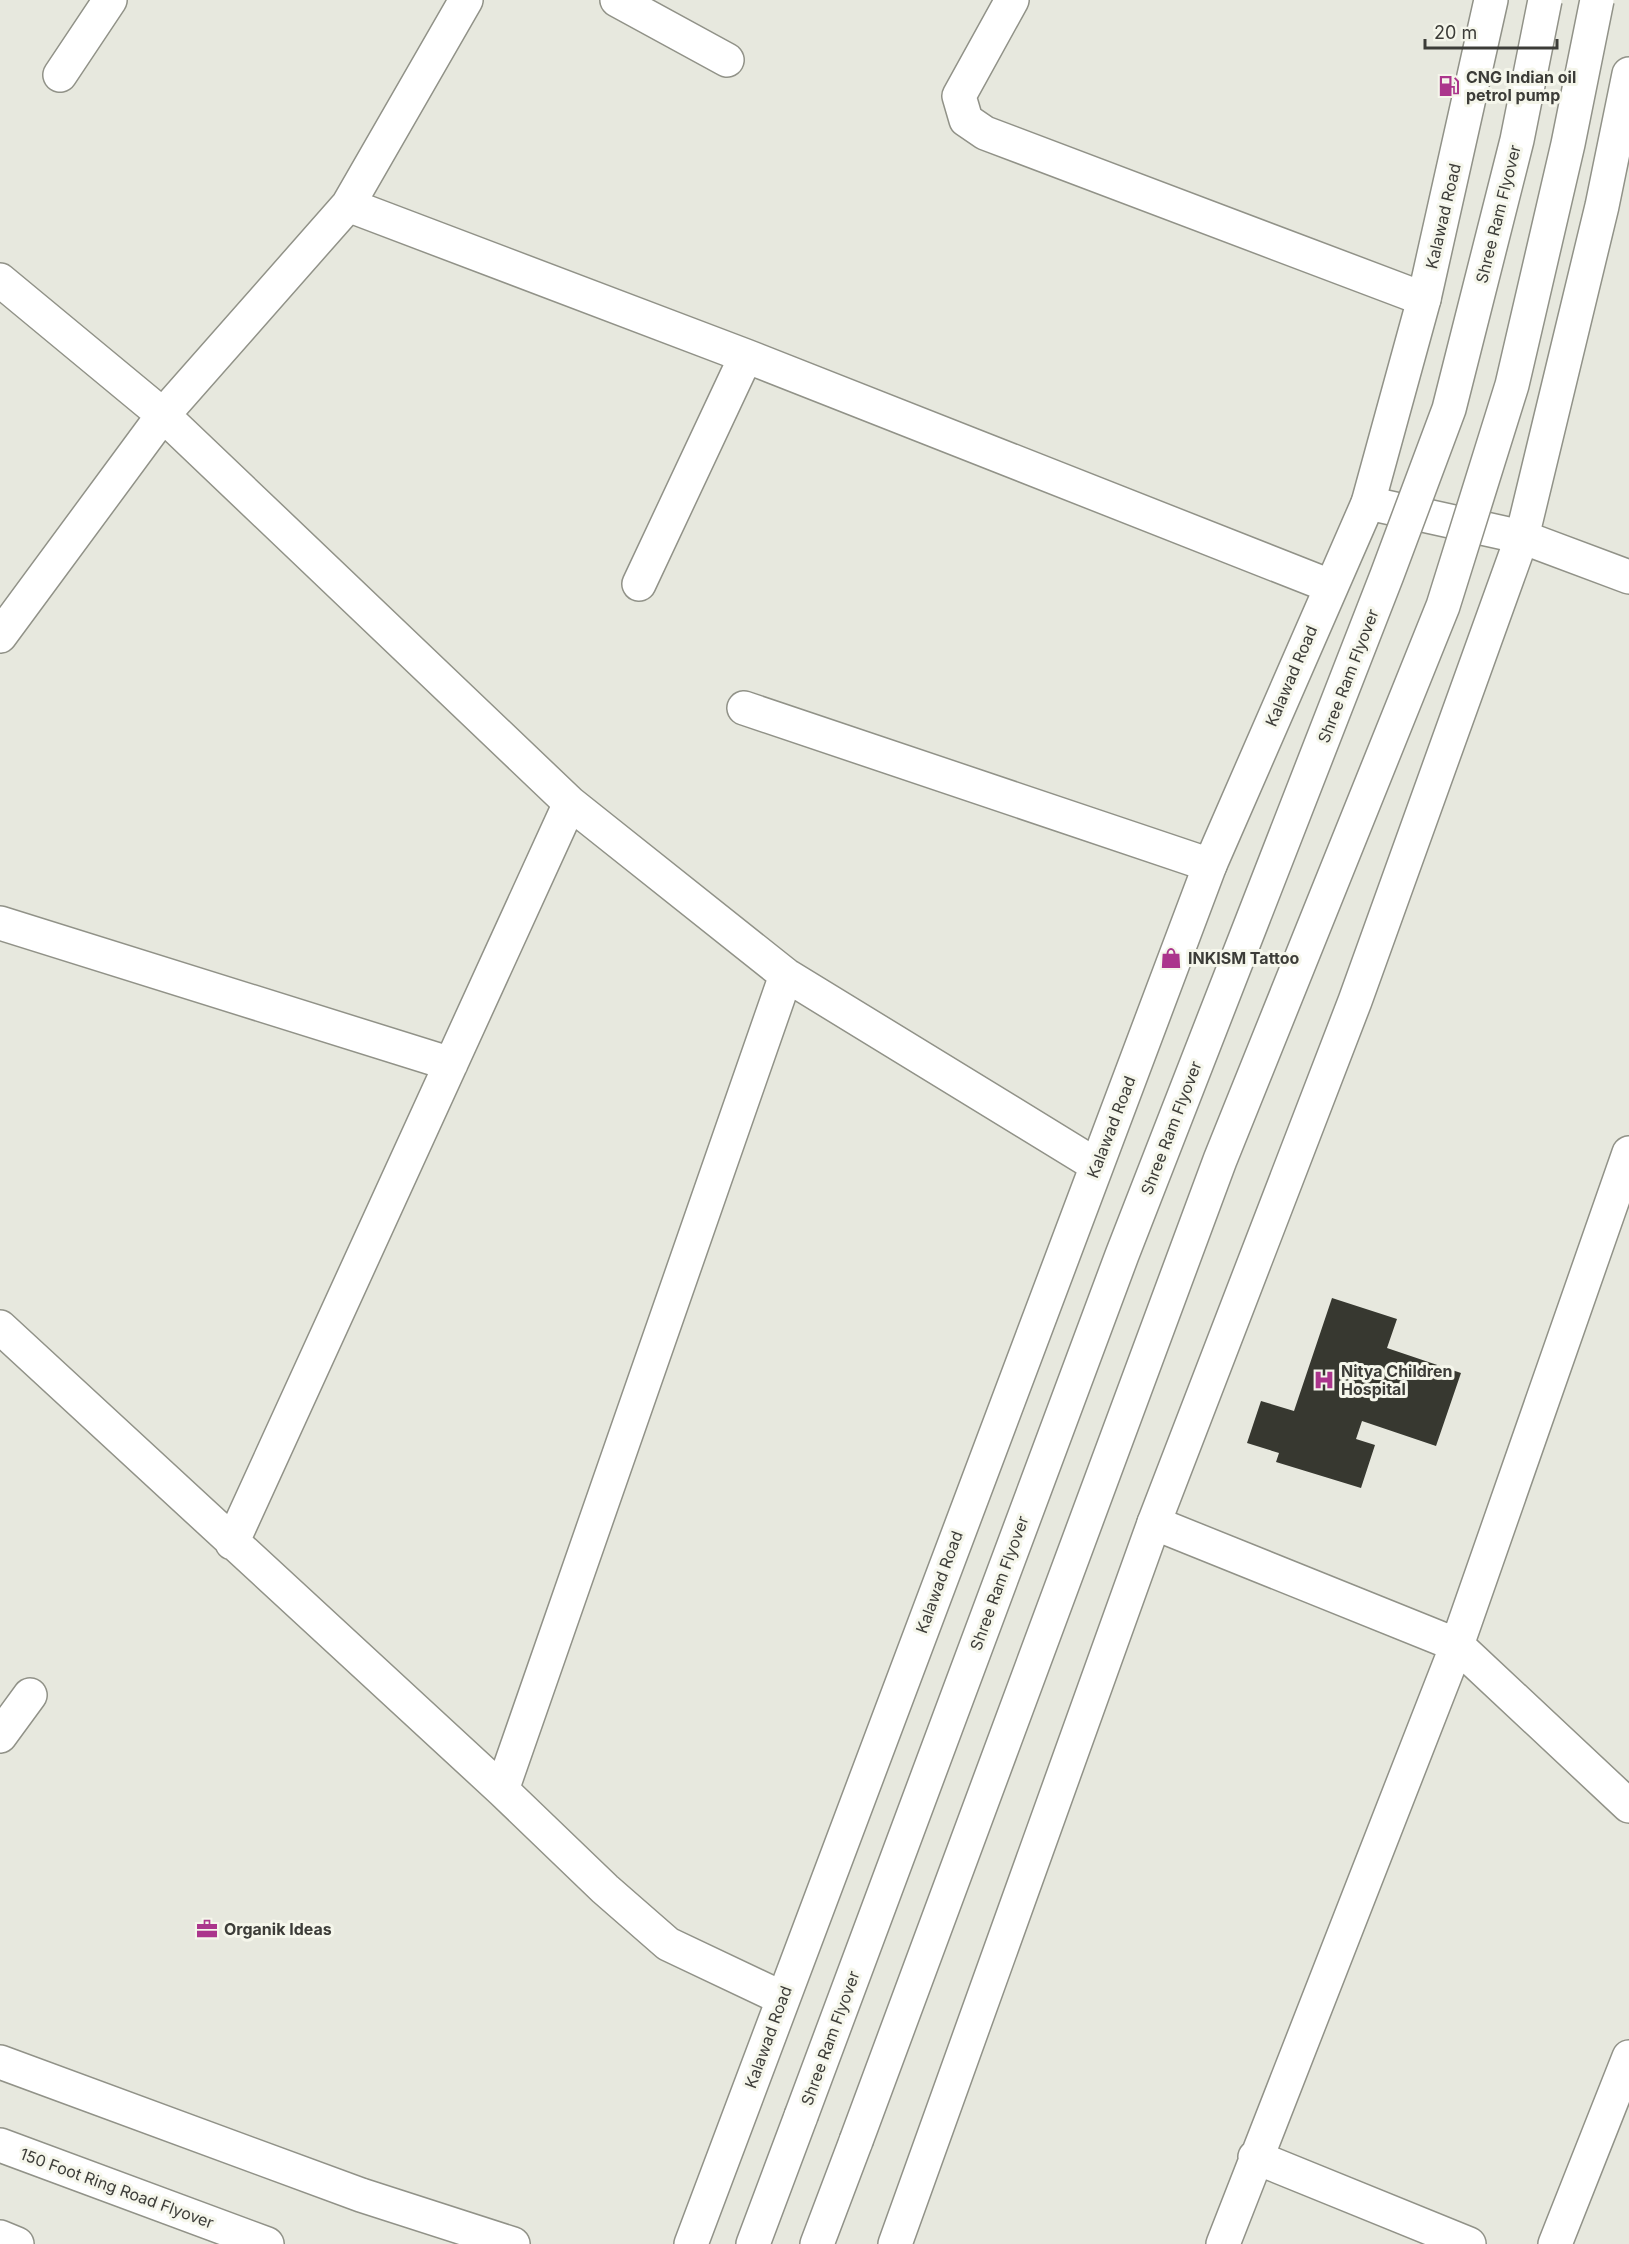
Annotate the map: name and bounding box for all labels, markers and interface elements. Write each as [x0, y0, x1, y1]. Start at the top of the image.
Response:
scale bar [1425, 12, 1557, 50]
text: 20 m [1434, 22, 1477, 43]
place label: CNG Indian oil petrol pump [1466, 67, 1576, 105]
fuel station icon: CNG Indian oil petrol pump [1437, 74, 1461, 98]
street label: Shree Ram Flyover [1471, 143, 1525, 285]
street label: Kalawad Road [1421, 161, 1465, 271]
street label: Shree Ram Flyover [1313, 606, 1383, 746]
street label: Kalawad Road [1261, 623, 1321, 729]
shop icon: INKISM Tattoo [1159, 946, 1183, 970]
place label: INKISM Tattoo [1188, 948, 1299, 968]
street label: Shree Ram Flyover [1136, 1058, 1206, 1198]
street label: Kalawad Road [1082, 1073, 1140, 1181]
place label: Nitya Children Hospital [1341, 1361, 1452, 1399]
hospital icon: Nitya Children Hospital [1312, 1368, 1336, 1392]
street label: Shree Ram Flyover [965, 1513, 1033, 1653]
street label: Kalawad Road [911, 1528, 967, 1636]
office icon: Organik Ideas [195, 1917, 219, 1941]
place label: Organik Ideas [224, 1919, 332, 1939]
street label: Shree Ram Flyover [796, 1968, 864, 2108]
street label: Kalawad Road [740, 1983, 796, 2091]
street label: 150 Foot Ring Road Flyover [17, 2144, 217, 2232]

